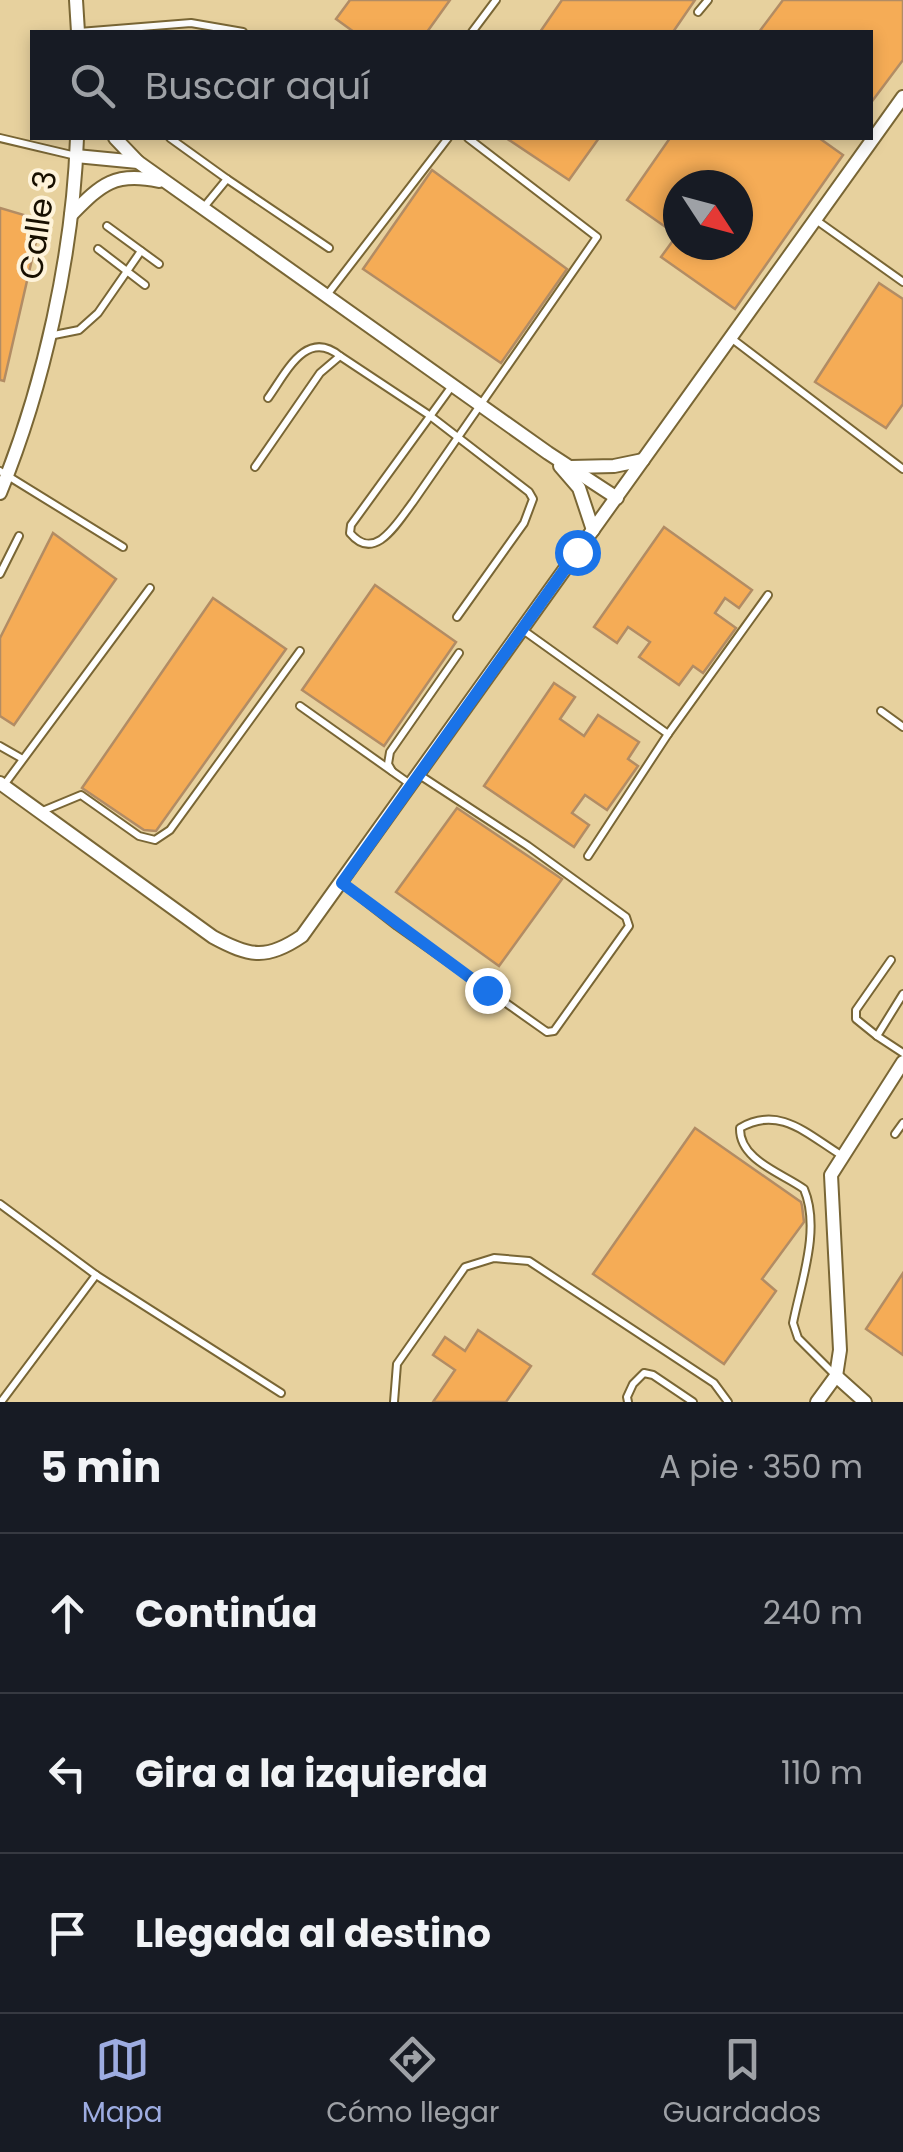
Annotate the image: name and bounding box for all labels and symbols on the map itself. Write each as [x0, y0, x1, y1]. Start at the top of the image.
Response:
street label: Calle 3 [8, 168, 67, 282]
north arrow [663, 170, 753, 260]
route start [555, 530, 601, 576]
route end [465, 968, 511, 1014]

